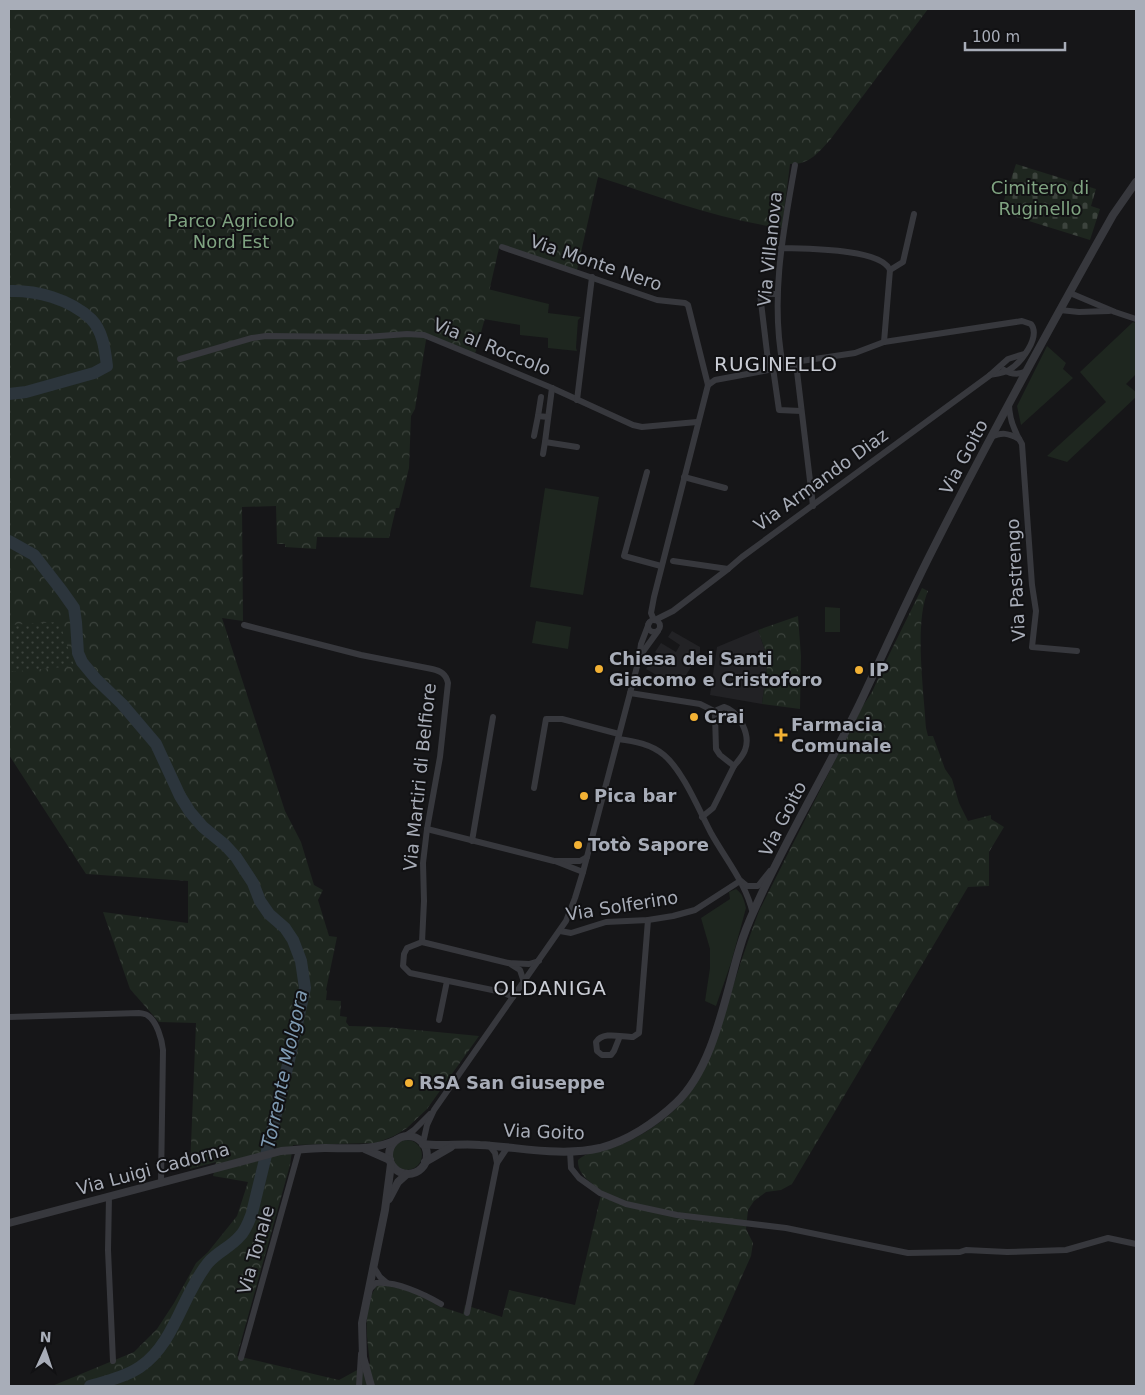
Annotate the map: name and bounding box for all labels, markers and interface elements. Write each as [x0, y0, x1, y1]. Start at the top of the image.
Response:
scale bar [965, 20, 1065, 52]
text: 100 m [972, 28, 1020, 46]
park label: Cimitero di Ruginello [991, 177, 1089, 219]
street label: Via Villanova [753, 190, 786, 308]
park label: Parco Agricolo Nord Est [167, 210, 295, 252]
street label: Via Monte Nero [527, 230, 665, 295]
street label: Via al Roccolo [430, 313, 554, 380]
district label: RUGINELLO [714, 352, 838, 376]
street label: Via Goito [935, 416, 992, 498]
street label: Via Armando Diaz [750, 424, 892, 535]
street label: Via Pastrengo [1002, 518, 1029, 642]
place label: Chiesa dei Santi Giacomo e Cristoforo [609, 648, 822, 690]
place label: IP [869, 659, 889, 680]
marker: Chiesa dei Santi Giacomo e Cristoforo [593, 663, 605, 675]
marker: IP [853, 664, 865, 676]
street label: Via Martiri di Belfiore [399, 682, 440, 872]
place label: Crai [704, 706, 744, 727]
marker: Crai [688, 711, 700, 723]
place label: Farmacia Comunale [791, 714, 892, 756]
marker: Farmacia Comunale [775, 729, 787, 741]
street label: Via Goito [755, 778, 810, 860]
place label: Pica bar [594, 785, 676, 806]
marker: Pica bar [578, 790, 590, 802]
place label: Totò Sapore [588, 834, 709, 855]
marker: Totò Sapore [572, 839, 584, 851]
street label: Via Solferino [564, 886, 680, 925]
district label: OLDANIGA [493, 976, 607, 1000]
water label: Torrente Molgora [256, 988, 312, 1150]
place label: RSA San Giuseppe [419, 1072, 605, 1093]
marker: RSA San Giuseppe [403, 1077, 415, 1089]
street label: Via Goito [503, 1120, 585, 1143]
street label: Via Luigi Cadorna [74, 1138, 232, 1199]
street label: Via Tonale [233, 1203, 278, 1297]
north arrow [20, 1325, 70, 1375]
text: N [39, 1329, 52, 1345]

